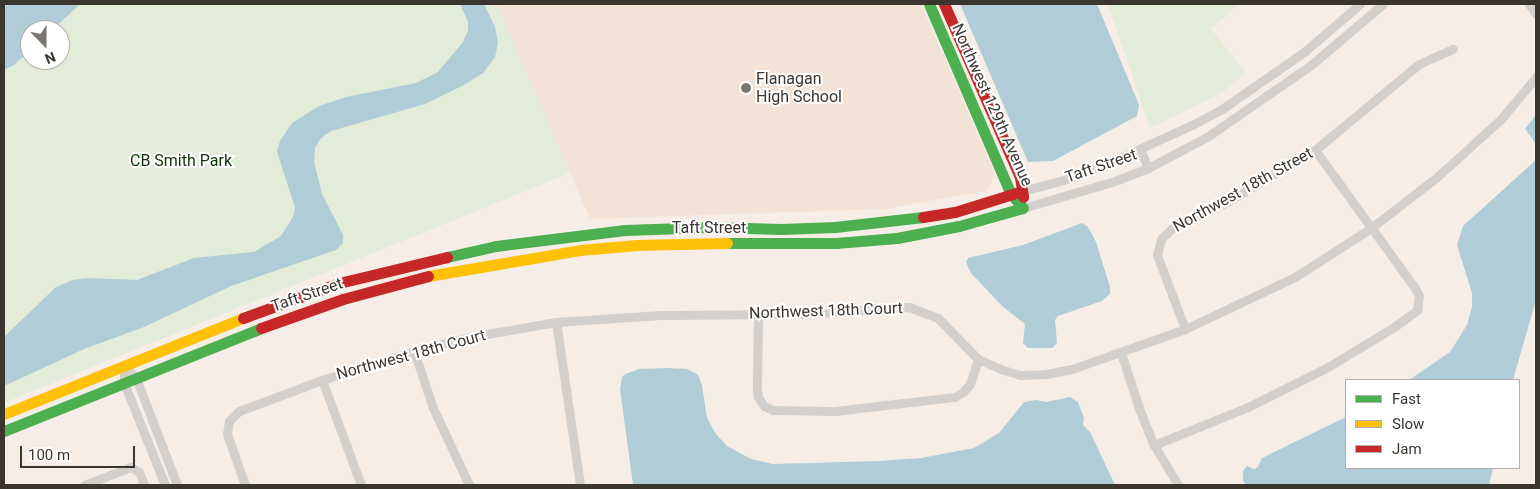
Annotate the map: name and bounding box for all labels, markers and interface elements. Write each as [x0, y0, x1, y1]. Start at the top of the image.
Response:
north arrow [20, 20, 70, 70]
street label: Northwest 129th Avenue [948, 21, 1036, 189]
text: N [43, 49, 58, 67]
place label: Flanagan High School [756, 69, 842, 107]
marker: Flanagan High School [740, 82, 752, 94]
street label: Northwest 18th Street [1170, 144, 1316, 236]
street label: Taft Street [1063, 145, 1139, 187]
park label: CB Smith Park [130, 151, 232, 171]
street label: Taft Street [672, 218, 746, 238]
street label: Taft Street [269, 274, 345, 316]
street label: Northwest 18th Court [749, 299, 903, 323]
street label: Northwest 18th Court [334, 326, 488, 384]
legend [1345, 379, 1520, 469]
text: Fast [1392, 390, 1421, 408]
text: Slow [1392, 415, 1424, 433]
scale bar [22, 436, 138, 468]
text: Jam [1392, 440, 1422, 458]
text: 100 m [28, 446, 70, 464]

